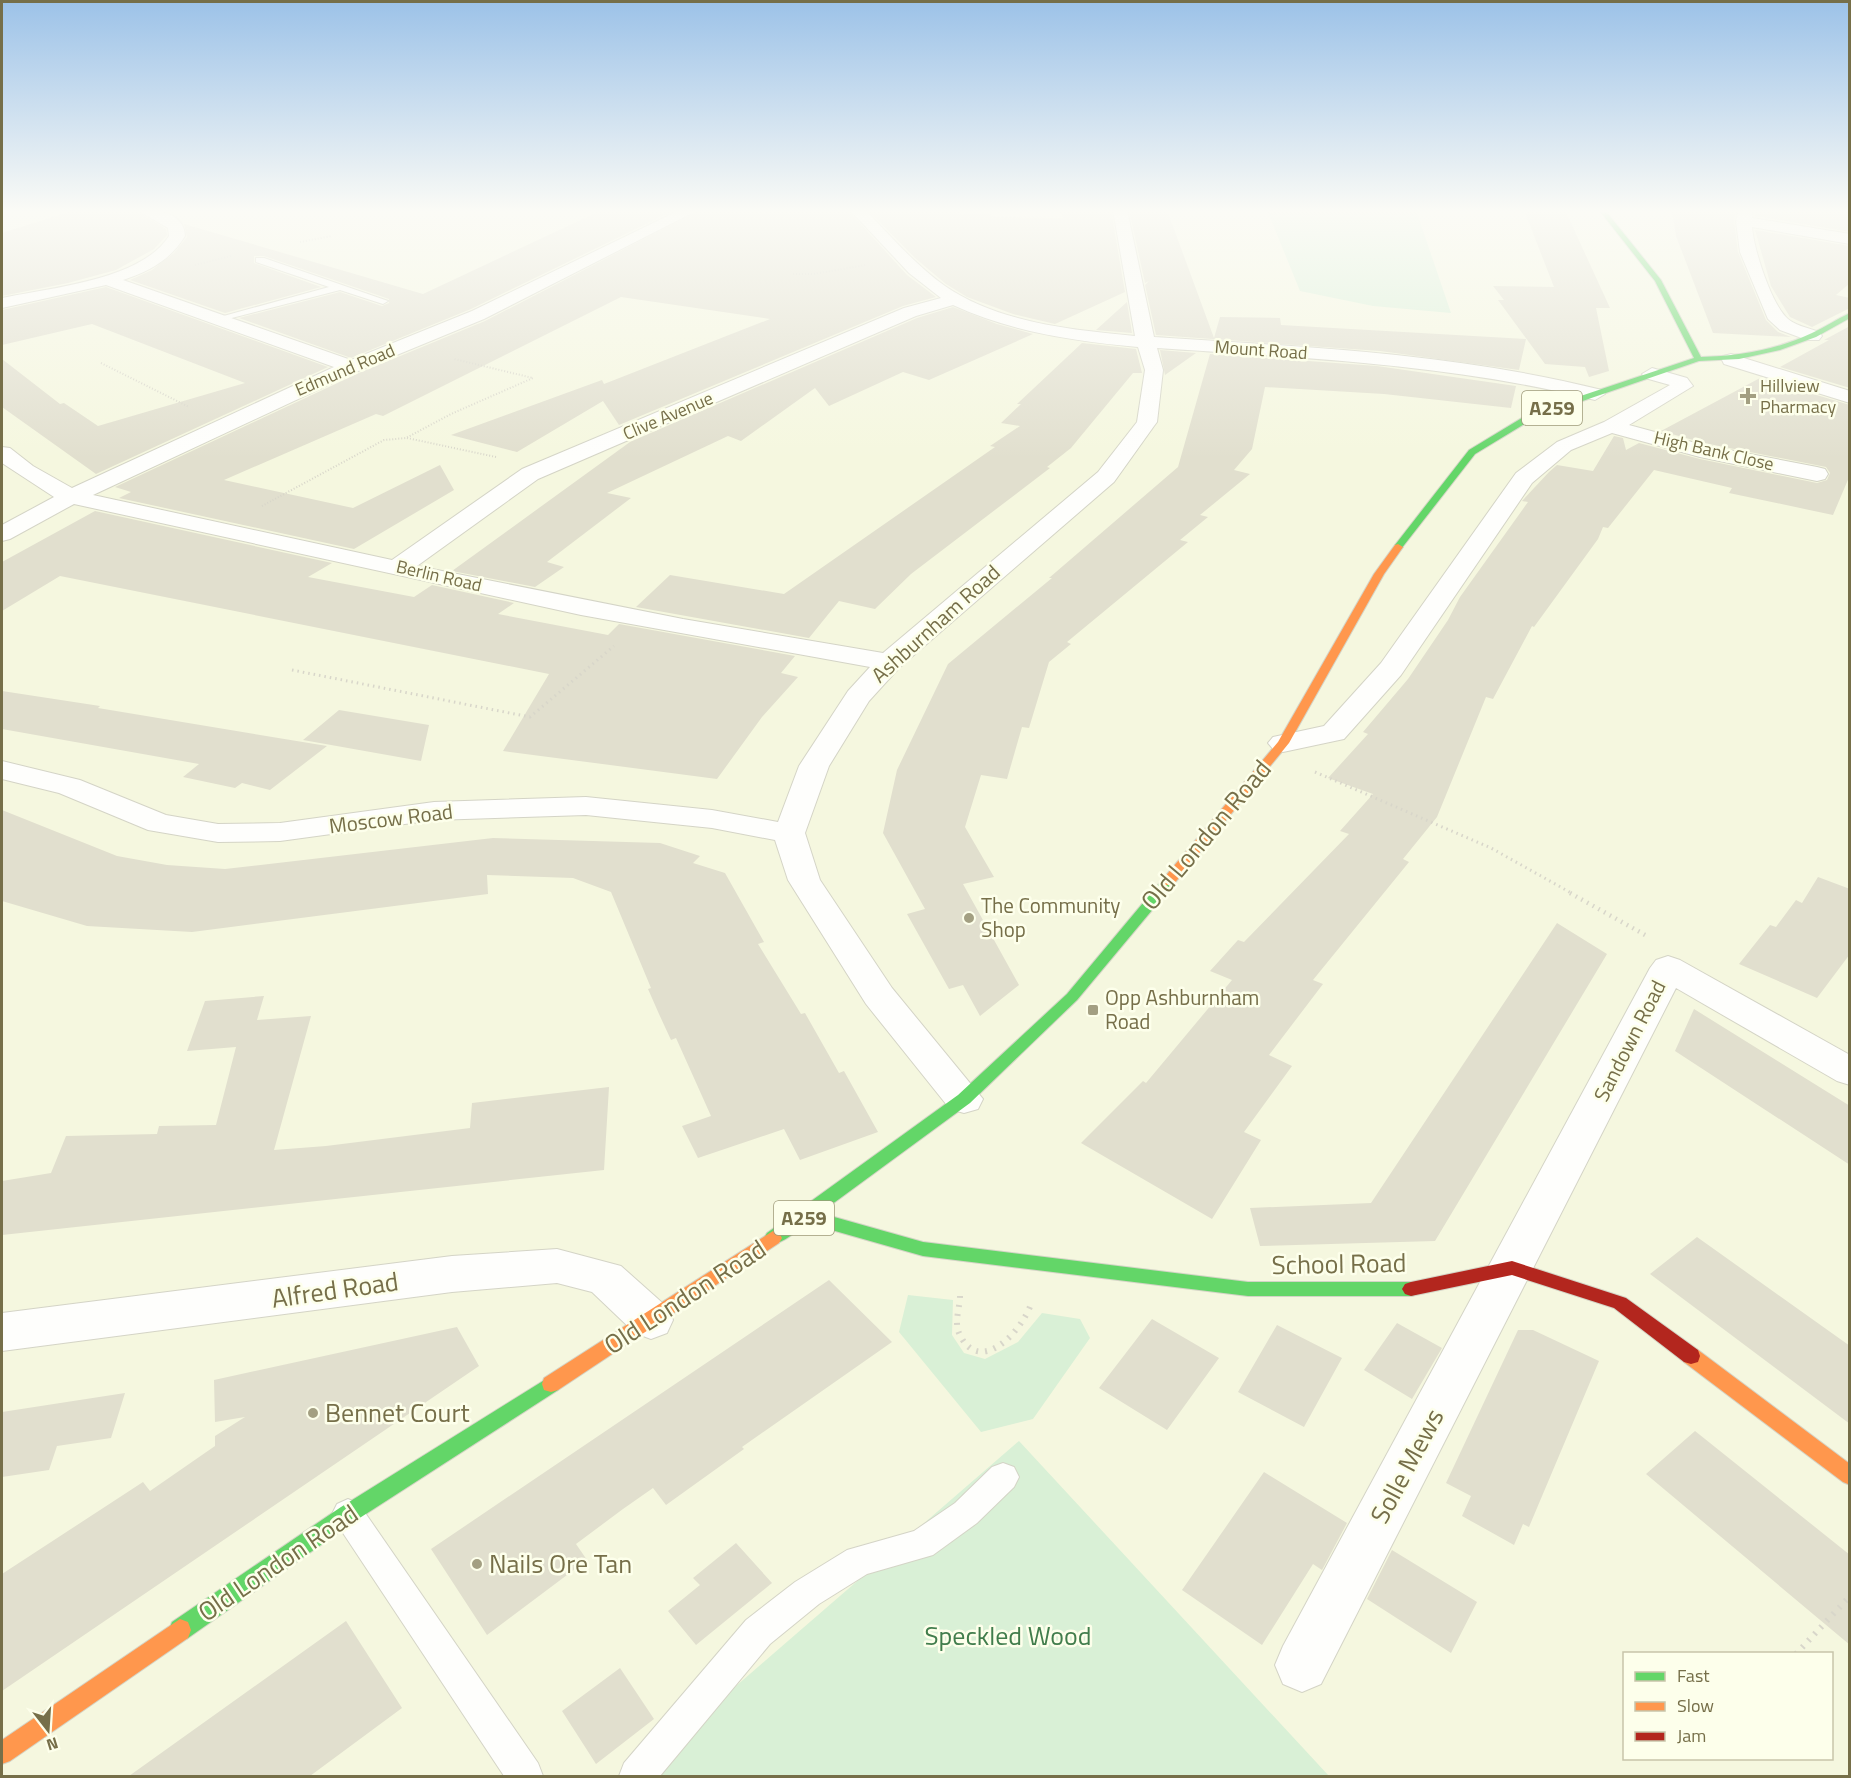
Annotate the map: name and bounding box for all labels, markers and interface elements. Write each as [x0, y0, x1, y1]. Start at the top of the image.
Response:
street label: Mount Road [1214, 333, 1308, 366]
street label: Edmund Road [291, 336, 399, 403]
place label: Hillview Pharmacy [1760, 372, 1836, 420]
street label: Clive Avenue [618, 384, 717, 447]
marker: Hillview Pharmacy [1741, 389, 1755, 403]
road number: A259 [1522, 391, 1582, 425]
street label: High Bank Close [1652, 424, 1777, 477]
street label: Berlin Road [394, 553, 485, 598]
street label: Ashburnham Road [864, 557, 1007, 690]
street label: Old London Road [1131, 751, 1280, 918]
street label: Moscow Road [327, 795, 455, 841]
place label: The Community Shop [981, 889, 1121, 945]
marker: The Community Shop [962, 911, 976, 925]
street label: Sandown Road [1585, 974, 1673, 1107]
place label: Opp Ashburnham Road [1105, 981, 1259, 1037]
marker: Opp Ashburnham Road [1086, 1003, 1100, 1017]
road number: A259 [774, 1201, 834, 1235]
street label: Old London Road [596, 1230, 773, 1364]
street label: School Road [1271, 1243, 1407, 1284]
street label: Alfred Road [269, 1261, 401, 1318]
place label: Bennet Court [325, 1393, 470, 1432]
street label: Solle Mews [1360, 1401, 1453, 1530]
marker: Bennet Court [306, 1406, 320, 1420]
street label: Old London Road [190, 1494, 366, 1631]
place label: Nails Ore Tan [489, 1544, 632, 1583]
marker: Nails Ore Tan [470, 1557, 484, 1571]
park label: Speckled Wood [924, 1616, 1092, 1655]
legend [1623, 1652, 1833, 1760]
text: Fast [1677, 1662, 1710, 1689]
text: Slow [1677, 1692, 1714, 1719]
north arrow [18, 1700, 78, 1760]
text: Jam [1677, 1722, 1706, 1749]
text: N [44, 1731, 61, 1757]

